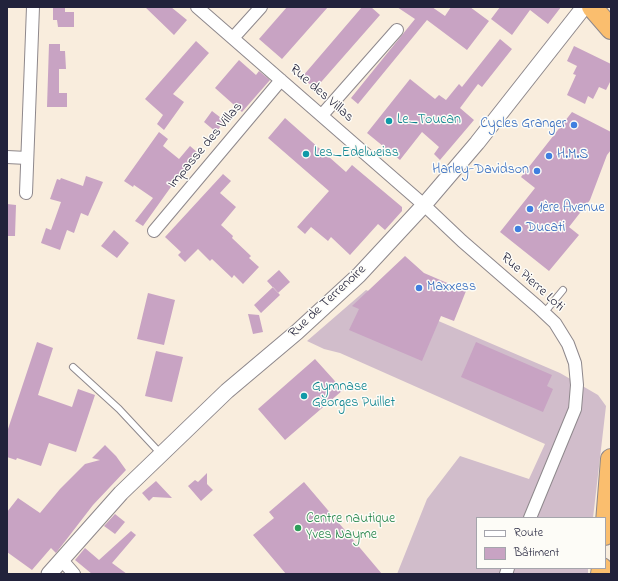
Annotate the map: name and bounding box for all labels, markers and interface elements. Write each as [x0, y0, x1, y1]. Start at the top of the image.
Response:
street label: Rue des Villas [286, 62, 356, 126]
street label: Impasse des Villas [165, 99, 247, 193]
place label: Le_Toucan [397, 113, 461, 129]
marker: Le_Toucan [384, 116, 394, 126]
place label: Cycles Granger [480, 117, 566, 133]
marker: Cycles Granger [569, 120, 579, 130]
place label: Les_Edelweiss [314, 146, 399, 162]
place label: H.M.S [557, 148, 588, 164]
marker: Les_Edelweiss [301, 149, 311, 159]
marker: H.M.S [544, 151, 554, 161]
place label: Harley-Davidson [432, 163, 529, 179]
marker: Harley-Davidson [532, 166, 542, 176]
place label: 1ère Avenue [538, 201, 605, 217]
marker: 1ère Avenue [525, 204, 535, 214]
place label: Ducati [526, 221, 565, 237]
marker: Ducati [513, 224, 523, 234]
street label: Rue Pierre Loti [497, 250, 567, 316]
street label: Rue de Terrenoire [286, 262, 370, 342]
place label: Maxxess [427, 280, 476, 296]
marker: Maxxess [414, 283, 424, 293]
place label: Gymnase Georges Puillet [312, 380, 395, 412]
marker: Gymnase Georges Puillet [299, 391, 309, 401]
place label: Centre nautique Yves Nayme [306, 512, 395, 544]
legend [476, 517, 606, 569]
marker: Centre nautique Yves Nayme [293, 523, 303, 533]
text: Route [514, 524, 543, 542]
text: Bâtiment [514, 544, 559, 562]

